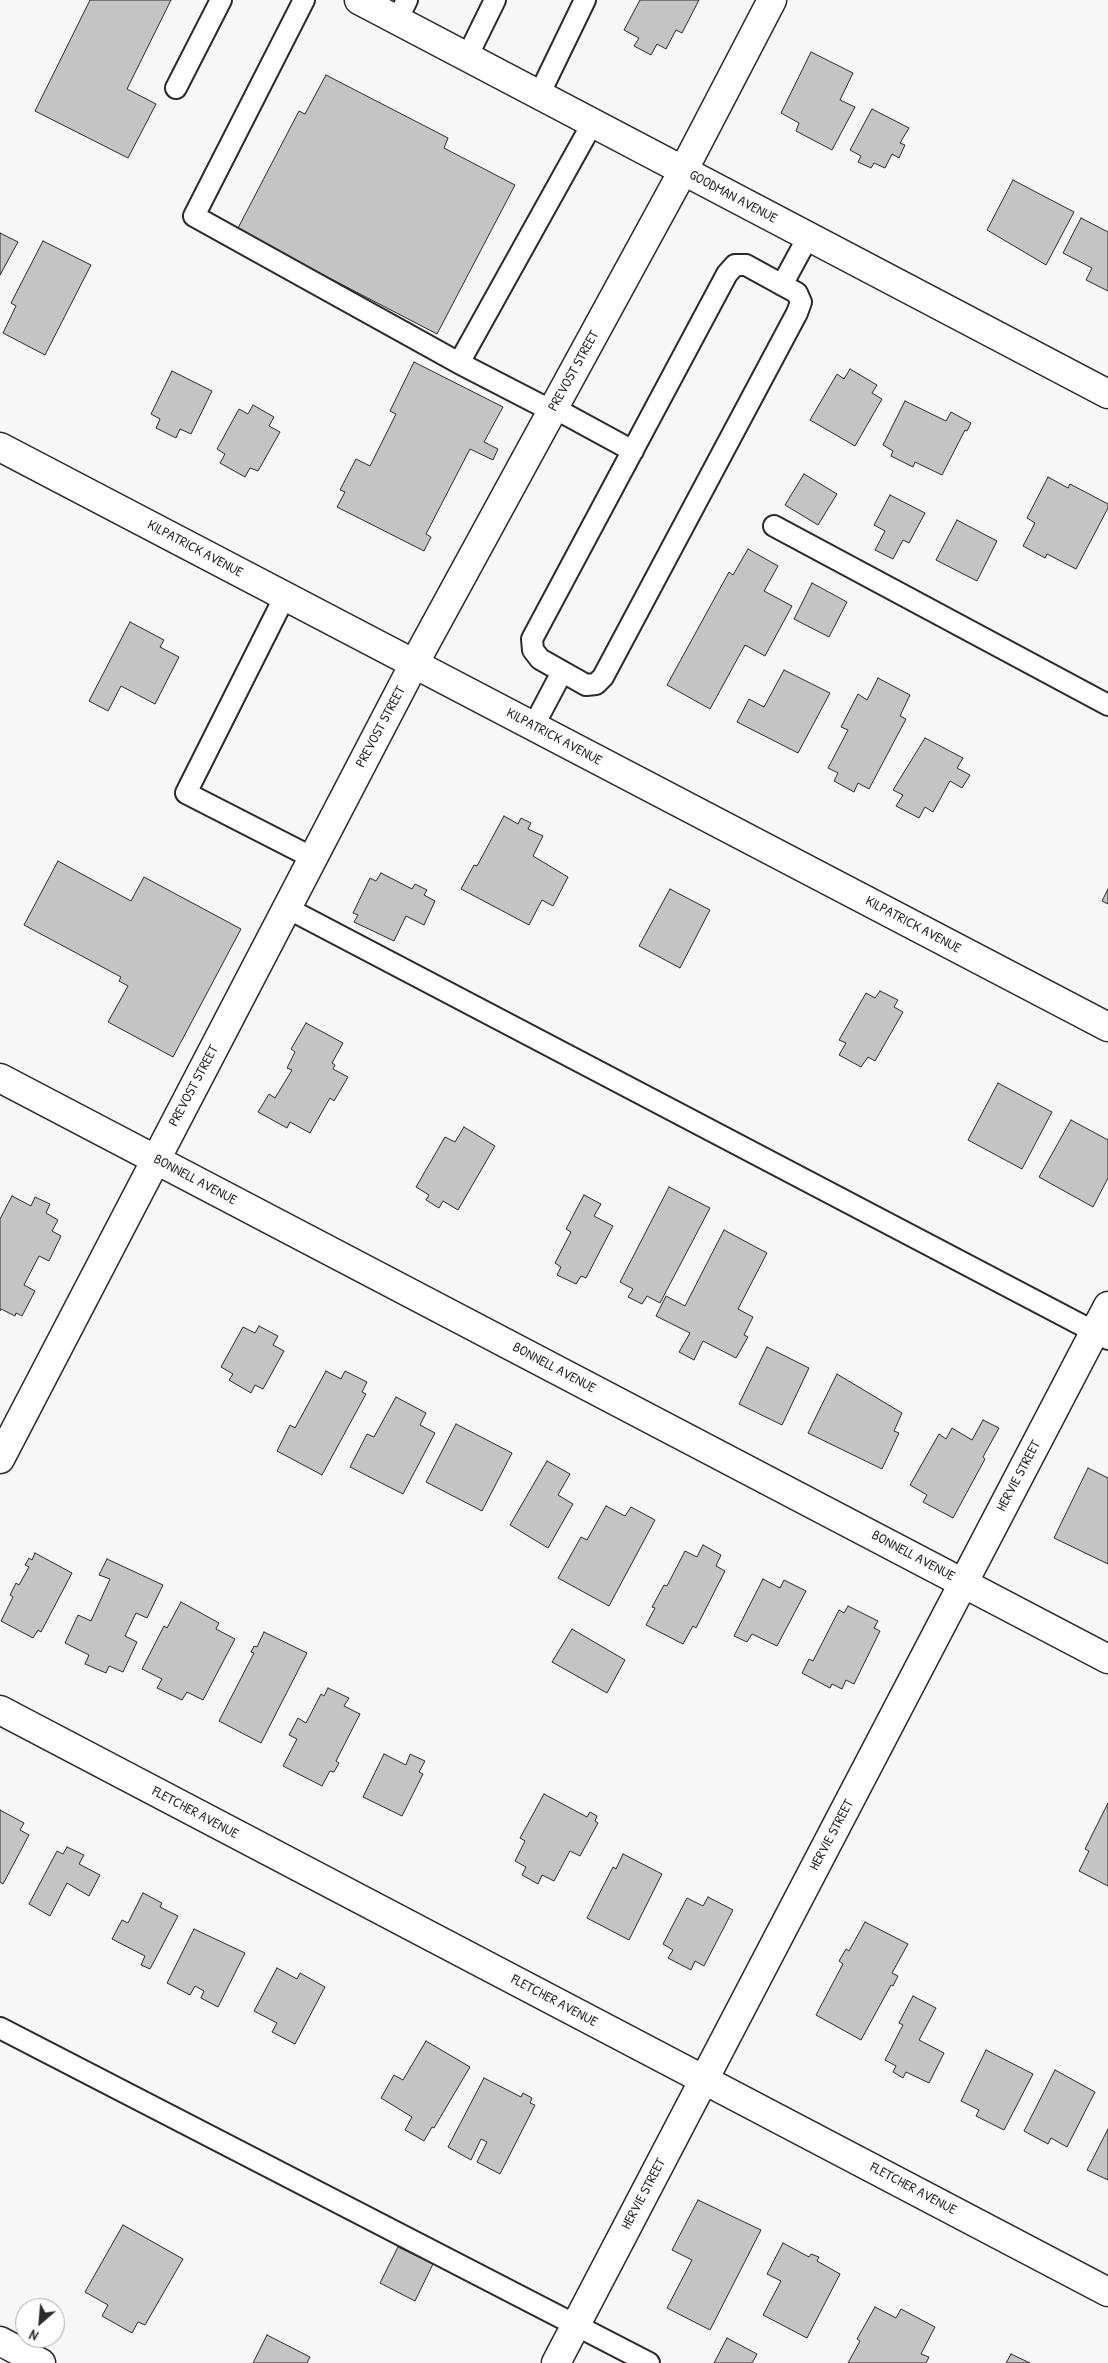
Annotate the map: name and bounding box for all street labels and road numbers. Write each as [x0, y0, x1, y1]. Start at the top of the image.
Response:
street label: GOODMAN AVENUE [686, 167, 780, 227]
street label: PREVOST STREET [545, 328, 603, 414]
street label: KILPATRICK AVENUE [144, 517, 246, 581]
street label: PREVOST STREET [353, 684, 409, 770]
street label: KILPATRICK AVENUE [503, 705, 605, 769]
street label: KILPATRICK AVENUE [862, 893, 964, 957]
street label: PREVOST STREET [166, 1043, 222, 1129]
street label: BONNELL AVENUE [151, 1151, 239, 1209]
street label: BONNELL AVENUE [510, 1339, 598, 1397]
street label: HERVIE STREET [993, 1438, 1045, 1514]
street label: BONNELL AVENUE [869, 1527, 957, 1585]
street label: FLETCHER AVENUE [149, 1783, 241, 1843]
street label: HERVIE STREET [806, 1797, 858, 1873]
street label: FLETCHER AVENUE [508, 1971, 600, 2031]
street label: HERVIE STREET [618, 2156, 670, 2232]
street label: FLETCHER AVENUE [867, 2159, 959, 2219]

